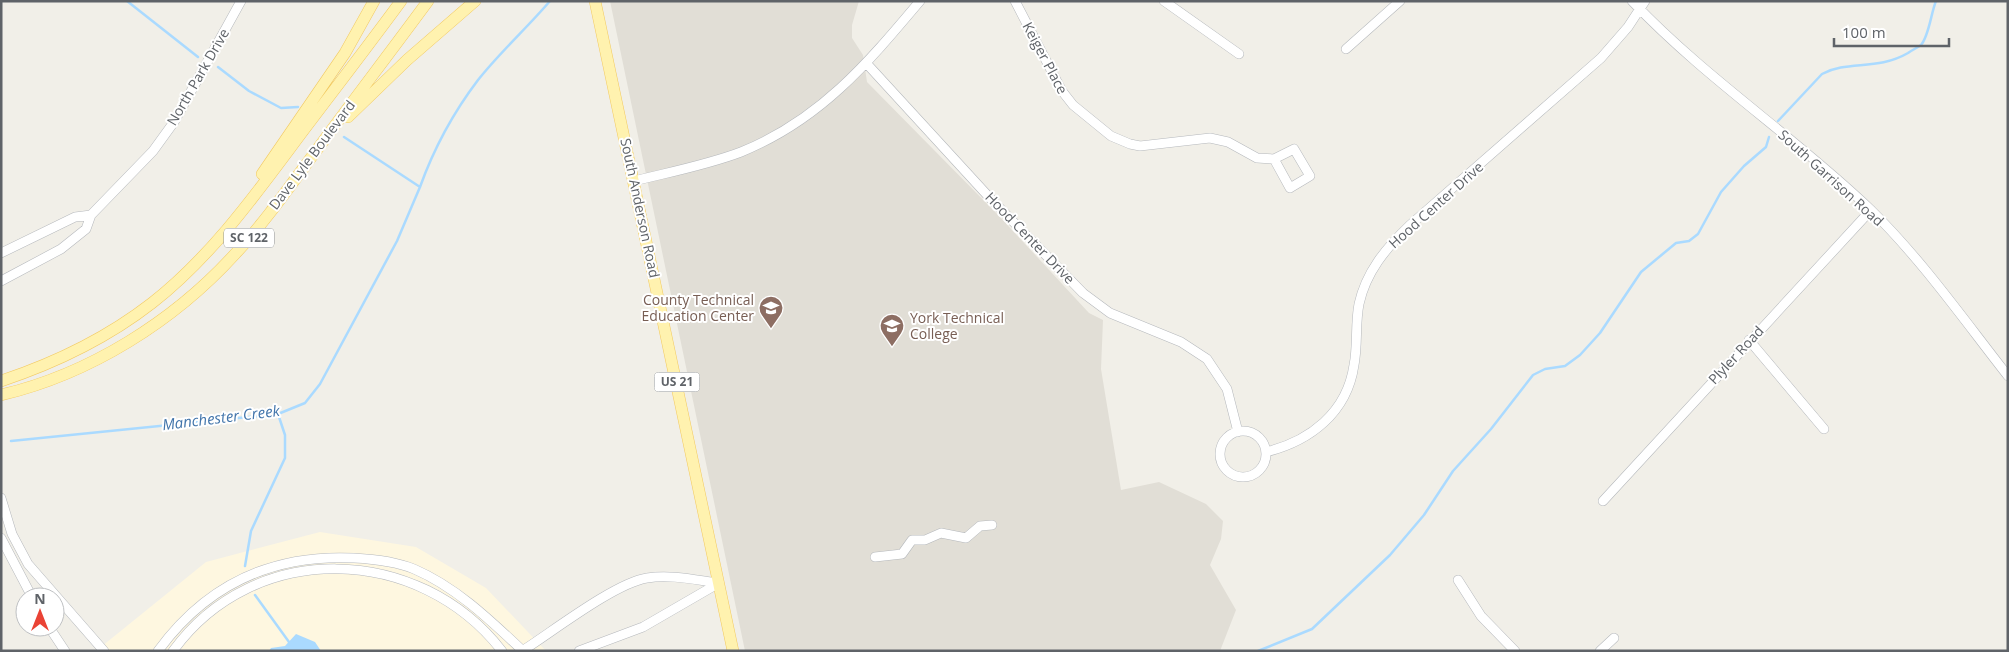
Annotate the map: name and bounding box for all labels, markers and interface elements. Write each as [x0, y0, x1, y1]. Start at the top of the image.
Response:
scale bar [1834, 15, 1949, 47]
street label: Keiger Place [1018, 18, 1072, 97]
text: 100 m [1842, 22, 1886, 42]
street label: North Park Drive [162, 25, 233, 129]
street label: Dave Lyle Boulevard [264, 96, 359, 213]
street label: South Garrison Road [1775, 125, 1888, 230]
street label: South Anderson Road [616, 136, 665, 279]
street label: Hood Center Drive [1384, 157, 1487, 252]
street label: Hood Center Drive [981, 187, 1079, 288]
road number: SC 122 [224, 228, 274, 248]
place label: County Technical Education Center [642, 290, 754, 325]
school or university icon: County Technical Education Center [758, 295, 784, 329]
place label: York Technical College [910, 308, 1004, 343]
school or university icon: York Technical College [879, 313, 905, 347]
street label: Plyler Road [1704, 321, 1768, 388]
road number: US 21 [654, 372, 700, 392]
water label: Manchester Creek [161, 400, 281, 434]
north arrow [15, 587, 65, 637]
text: N [34, 589, 46, 608]

